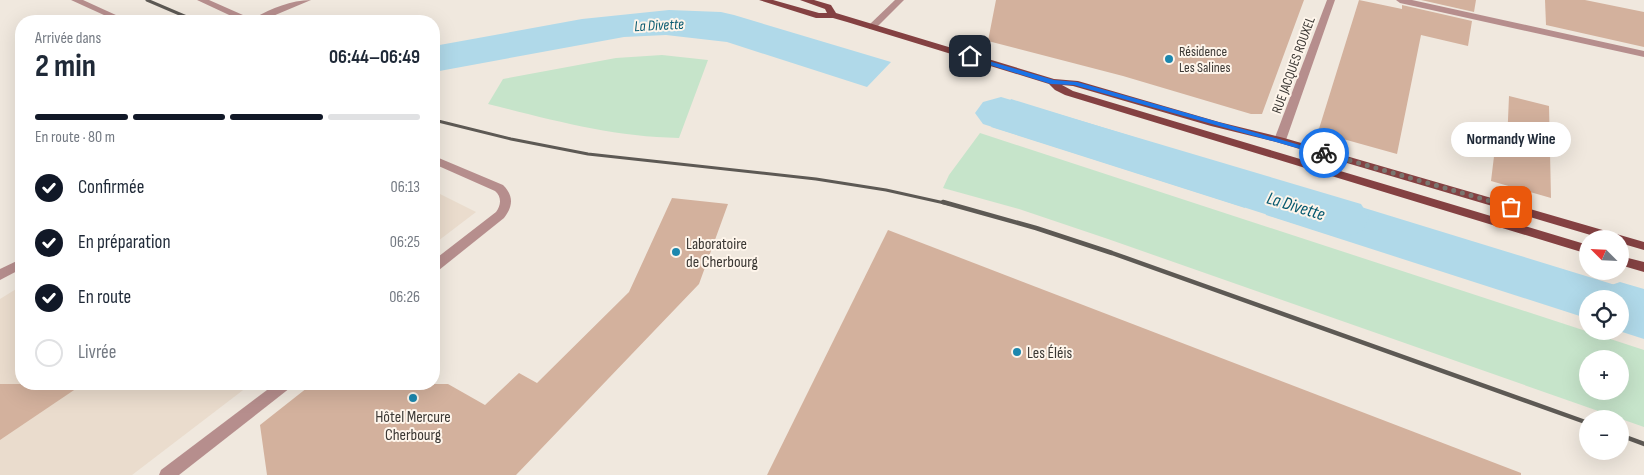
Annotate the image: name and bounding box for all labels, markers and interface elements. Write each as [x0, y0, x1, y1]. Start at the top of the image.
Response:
water label: La Divette [634, 15, 685, 36]
street label: RUE JACQUES ROUXEL [1268, 15, 1319, 116]
text: Arrivée dans [35, 29, 101, 48]
pin [949, 35, 991, 77]
icon: home [956, 42, 984, 70]
place label: Résidence Les Salines [1179, 43, 1230, 76]
text: 06:44–06:49 [329, 46, 420, 69]
text: 2 min [35, 47, 96, 86]
marker: Résidence Les Salines [1163, 53, 1175, 65]
callout: Normandy Wine [1451, 122, 1571, 157]
text: En route · 80 m [35, 128, 115, 147]
courier [1299, 128, 1349, 178]
text: Normandy Wine [1466, 130, 1556, 149]
icon: bike [1310, 139, 1338, 167]
icon: check [35, 174, 63, 202]
text: Confirmée [78, 176, 144, 199]
text: 06:13 [391, 178, 420, 197]
pin [1490, 186, 1532, 228]
water label: La Divette [1264, 188, 1327, 225]
icon: bag [1497, 193, 1525, 221]
icon: check [35, 229, 63, 257]
north arrow [1579, 230, 1629, 280]
map controls [1579, 230, 1629, 460]
text: En préparation [78, 231, 171, 254]
text: 06:25 [390, 233, 420, 252]
place label: Laboratoire de Cherbourg [686, 235, 758, 272]
marker: Laboratoire de Cherbourg [670, 246, 682, 258]
icon: check [35, 284, 63, 312]
text: En route [78, 286, 131, 309]
text: 06:26 [389, 288, 420, 307]
button: locate [1579, 290, 1629, 340]
text: Livrée [78, 341, 116, 364]
place label: Les Éléis [1027, 344, 1072, 363]
marker: Les Éléis [1011, 346, 1023, 358]
button: + [1579, 350, 1629, 400]
marker: Hôtel Mercure Cherbourg [407, 392, 419, 404]
place label: Hôtel Mercure Cherbourg [375, 408, 451, 445]
button: − [1579, 410, 1629, 460]

